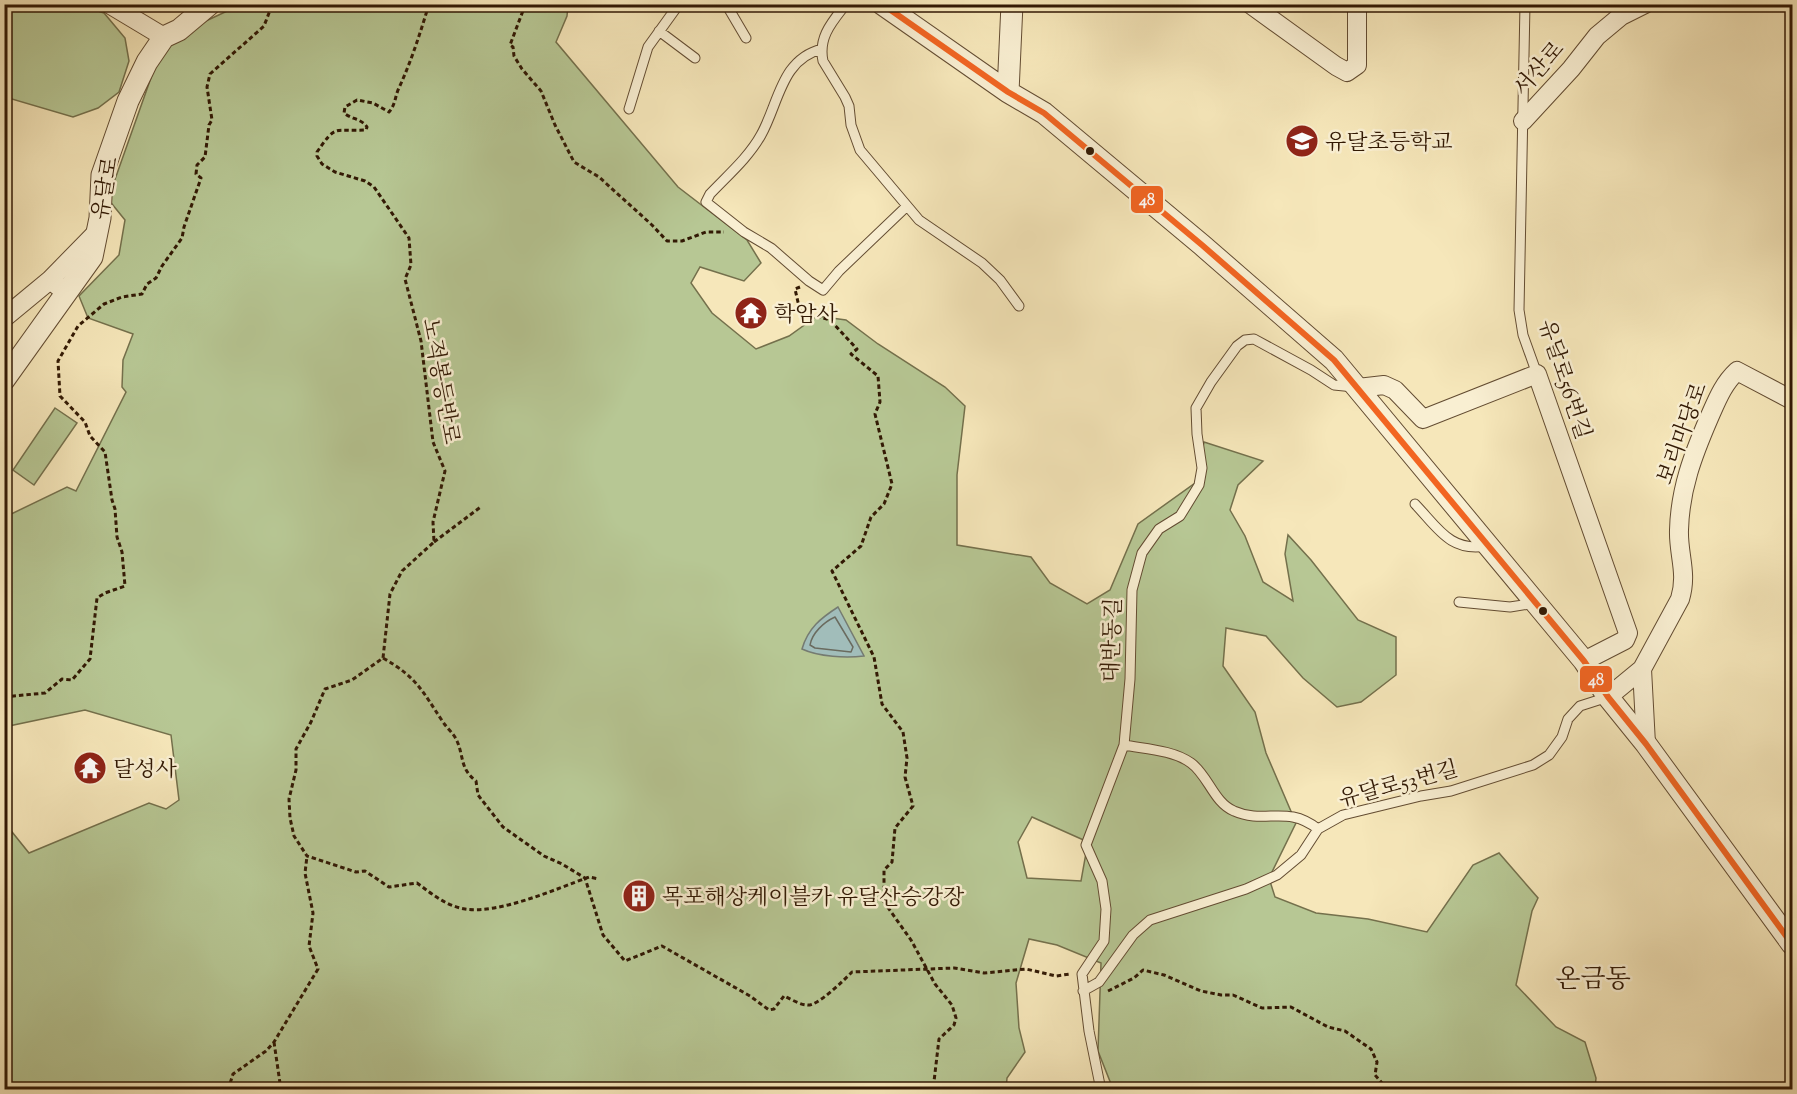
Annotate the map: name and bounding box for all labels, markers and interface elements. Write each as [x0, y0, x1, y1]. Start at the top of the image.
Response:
street label: 서산로 [1507, 35, 1573, 105]
school or university icon: 유달초등학교 [1284, 123, 1320, 159]
place label: 유달초등학교 [1325, 128, 1453, 160]
unlabelled marker [1084, 145, 1096, 157]
street label: 유달로 [86, 154, 128, 223]
line badge: 48 [1130, 185, 1164, 214]
text: 48 [1138, 190, 1155, 213]
temple icon: 학암사 [733, 295, 769, 331]
place label: 학암사 [774, 300, 839, 332]
street label: 노적봉등반로 [412, 316, 466, 447]
street label: 유달로56번길 [1529, 316, 1598, 444]
street label: 보리마당로 [1651, 379, 1717, 489]
street label: 대반동길 [1097, 597, 1131, 683]
unlabelled marker [1537, 605, 1549, 617]
line badge: 48 [1579, 665, 1613, 693]
text: 48 [1587, 670, 1604, 693]
temple icon: 달성사 [72, 750, 108, 786]
place label: 달성사 [113, 755, 178, 787]
street label: 유달로53번길 [1335, 755, 1462, 817]
building icon: 목포해상케이블카 유달산승강장 [621, 878, 657, 914]
place label: 목포해상케이블카 유달산승강장 [662, 883, 965, 915]
district label: 온금동 [1555, 962, 1631, 999]

